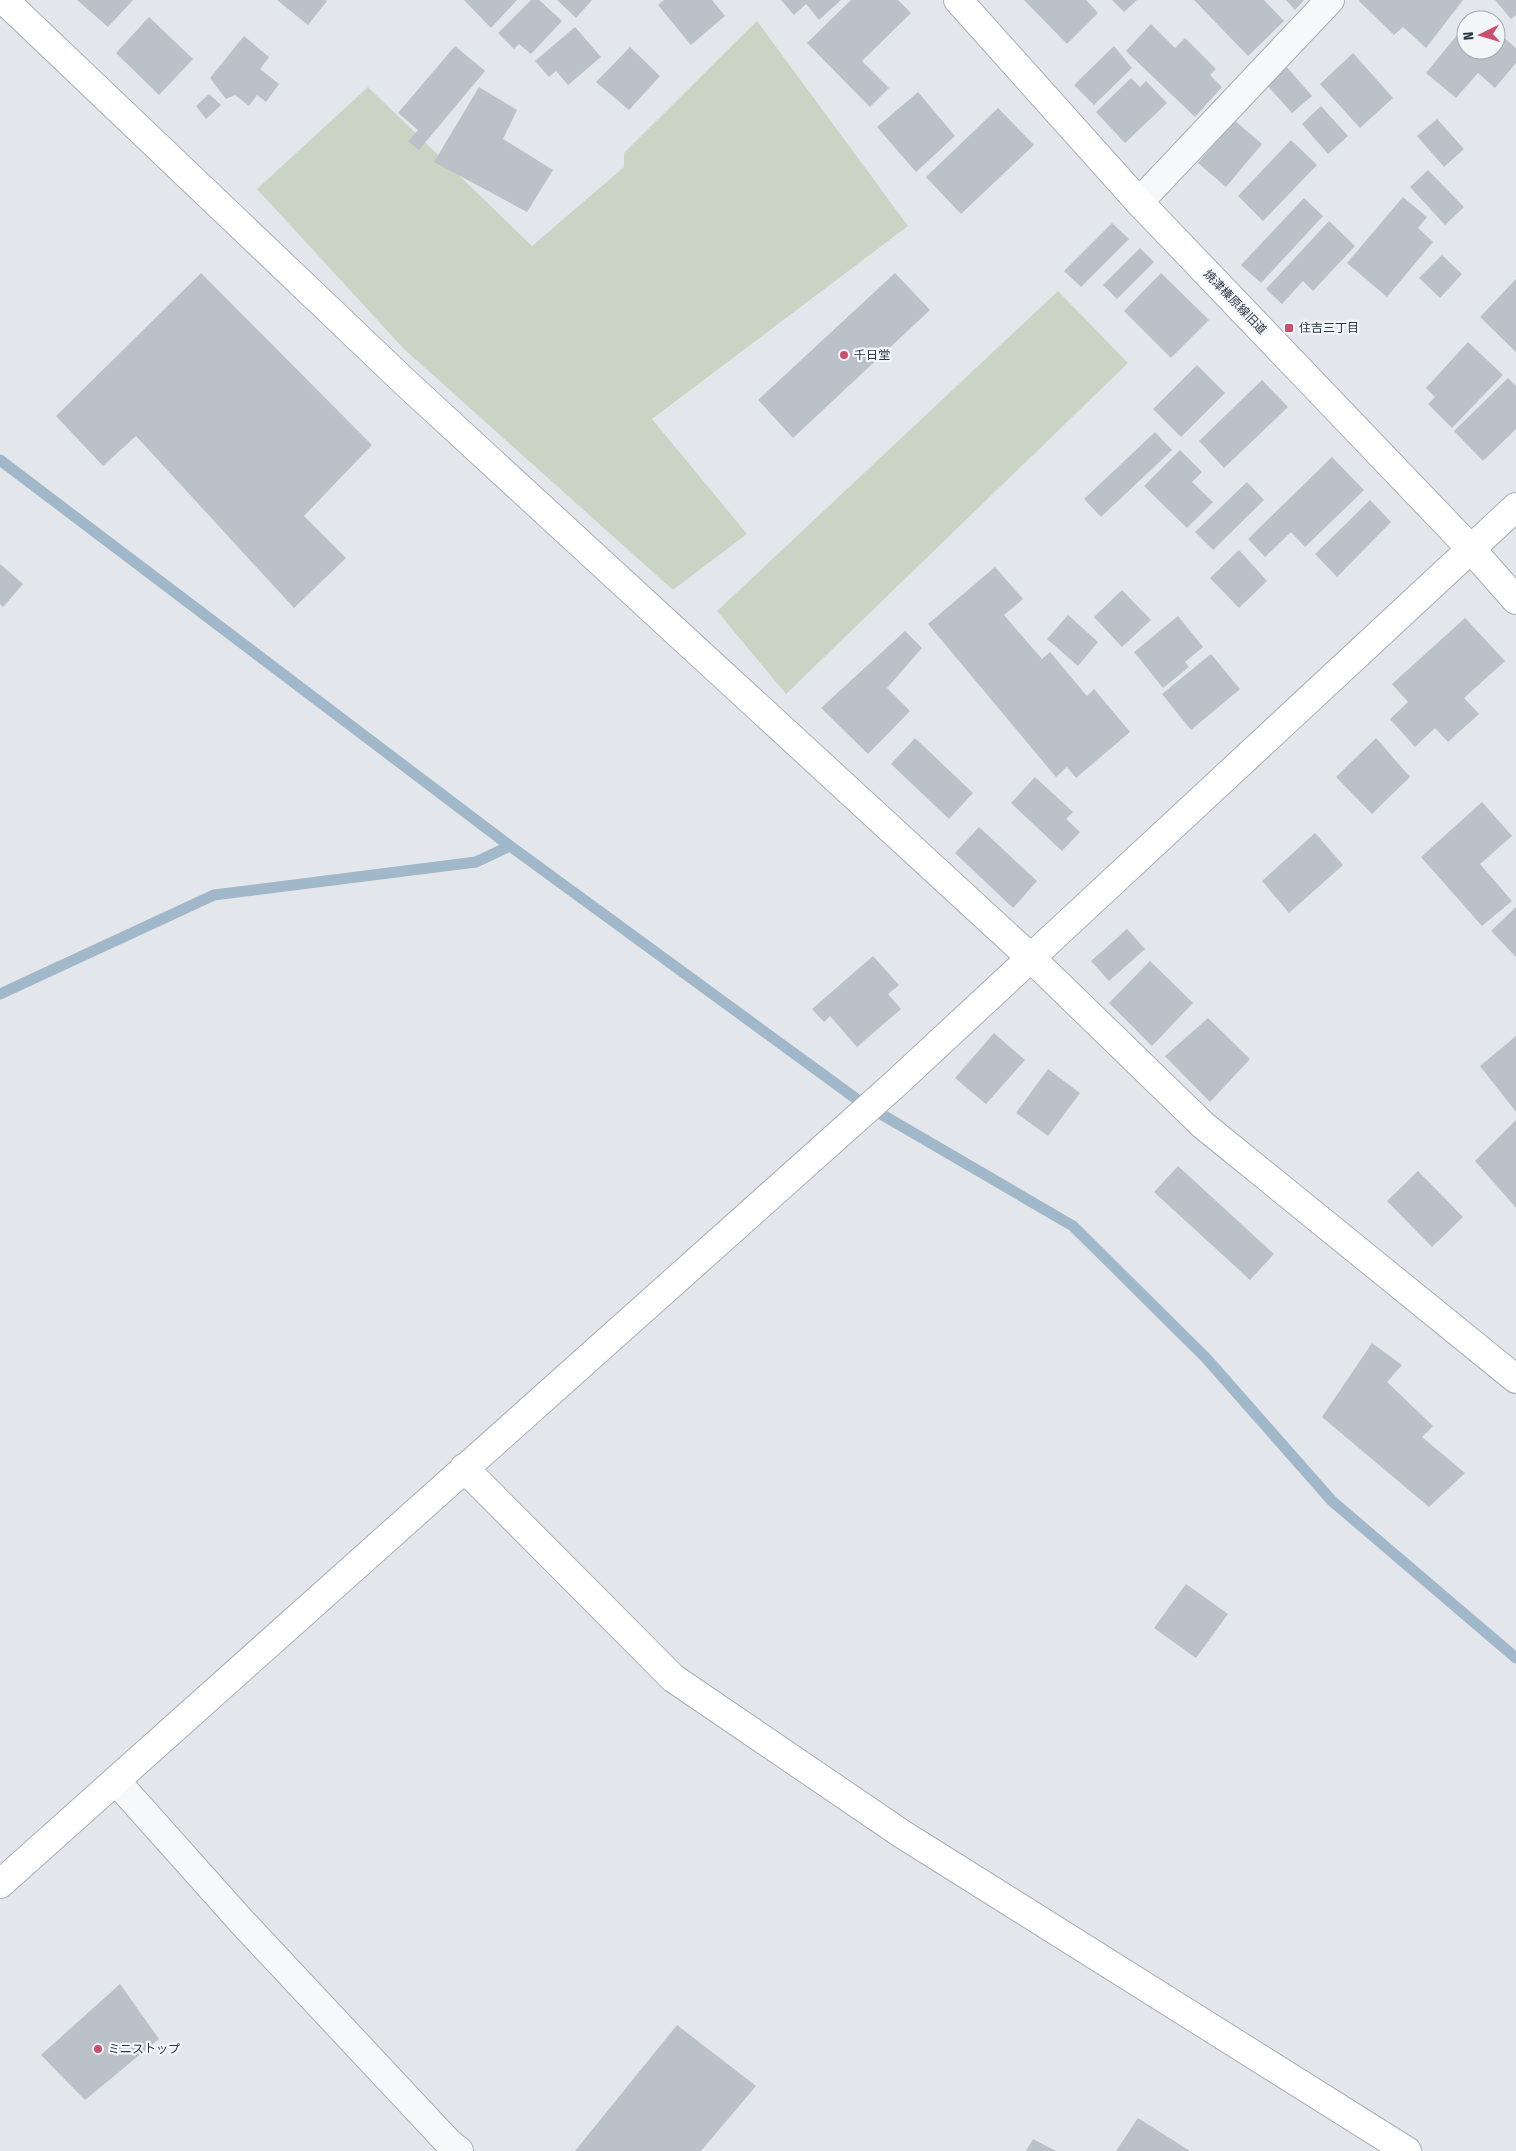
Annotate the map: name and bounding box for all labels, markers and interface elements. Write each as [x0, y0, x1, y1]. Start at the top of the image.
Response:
north arrow [1456, 10, 1506, 60]
text: N [1460, 31, 1477, 41]
street label: 焼津榛原線旧道 [1201, 267, 1269, 337]
place label: 住吉三丁目 [1299, 321, 1359, 335]
marker: 住吉三丁目 [1283, 322, 1295, 334]
place label: 千日堂 [854, 348, 890, 362]
marker: 千日堂 [838, 349, 850, 361]
place label: ミニストップ [108, 2042, 180, 2056]
marker: ミニストップ [92, 2043, 104, 2055]

